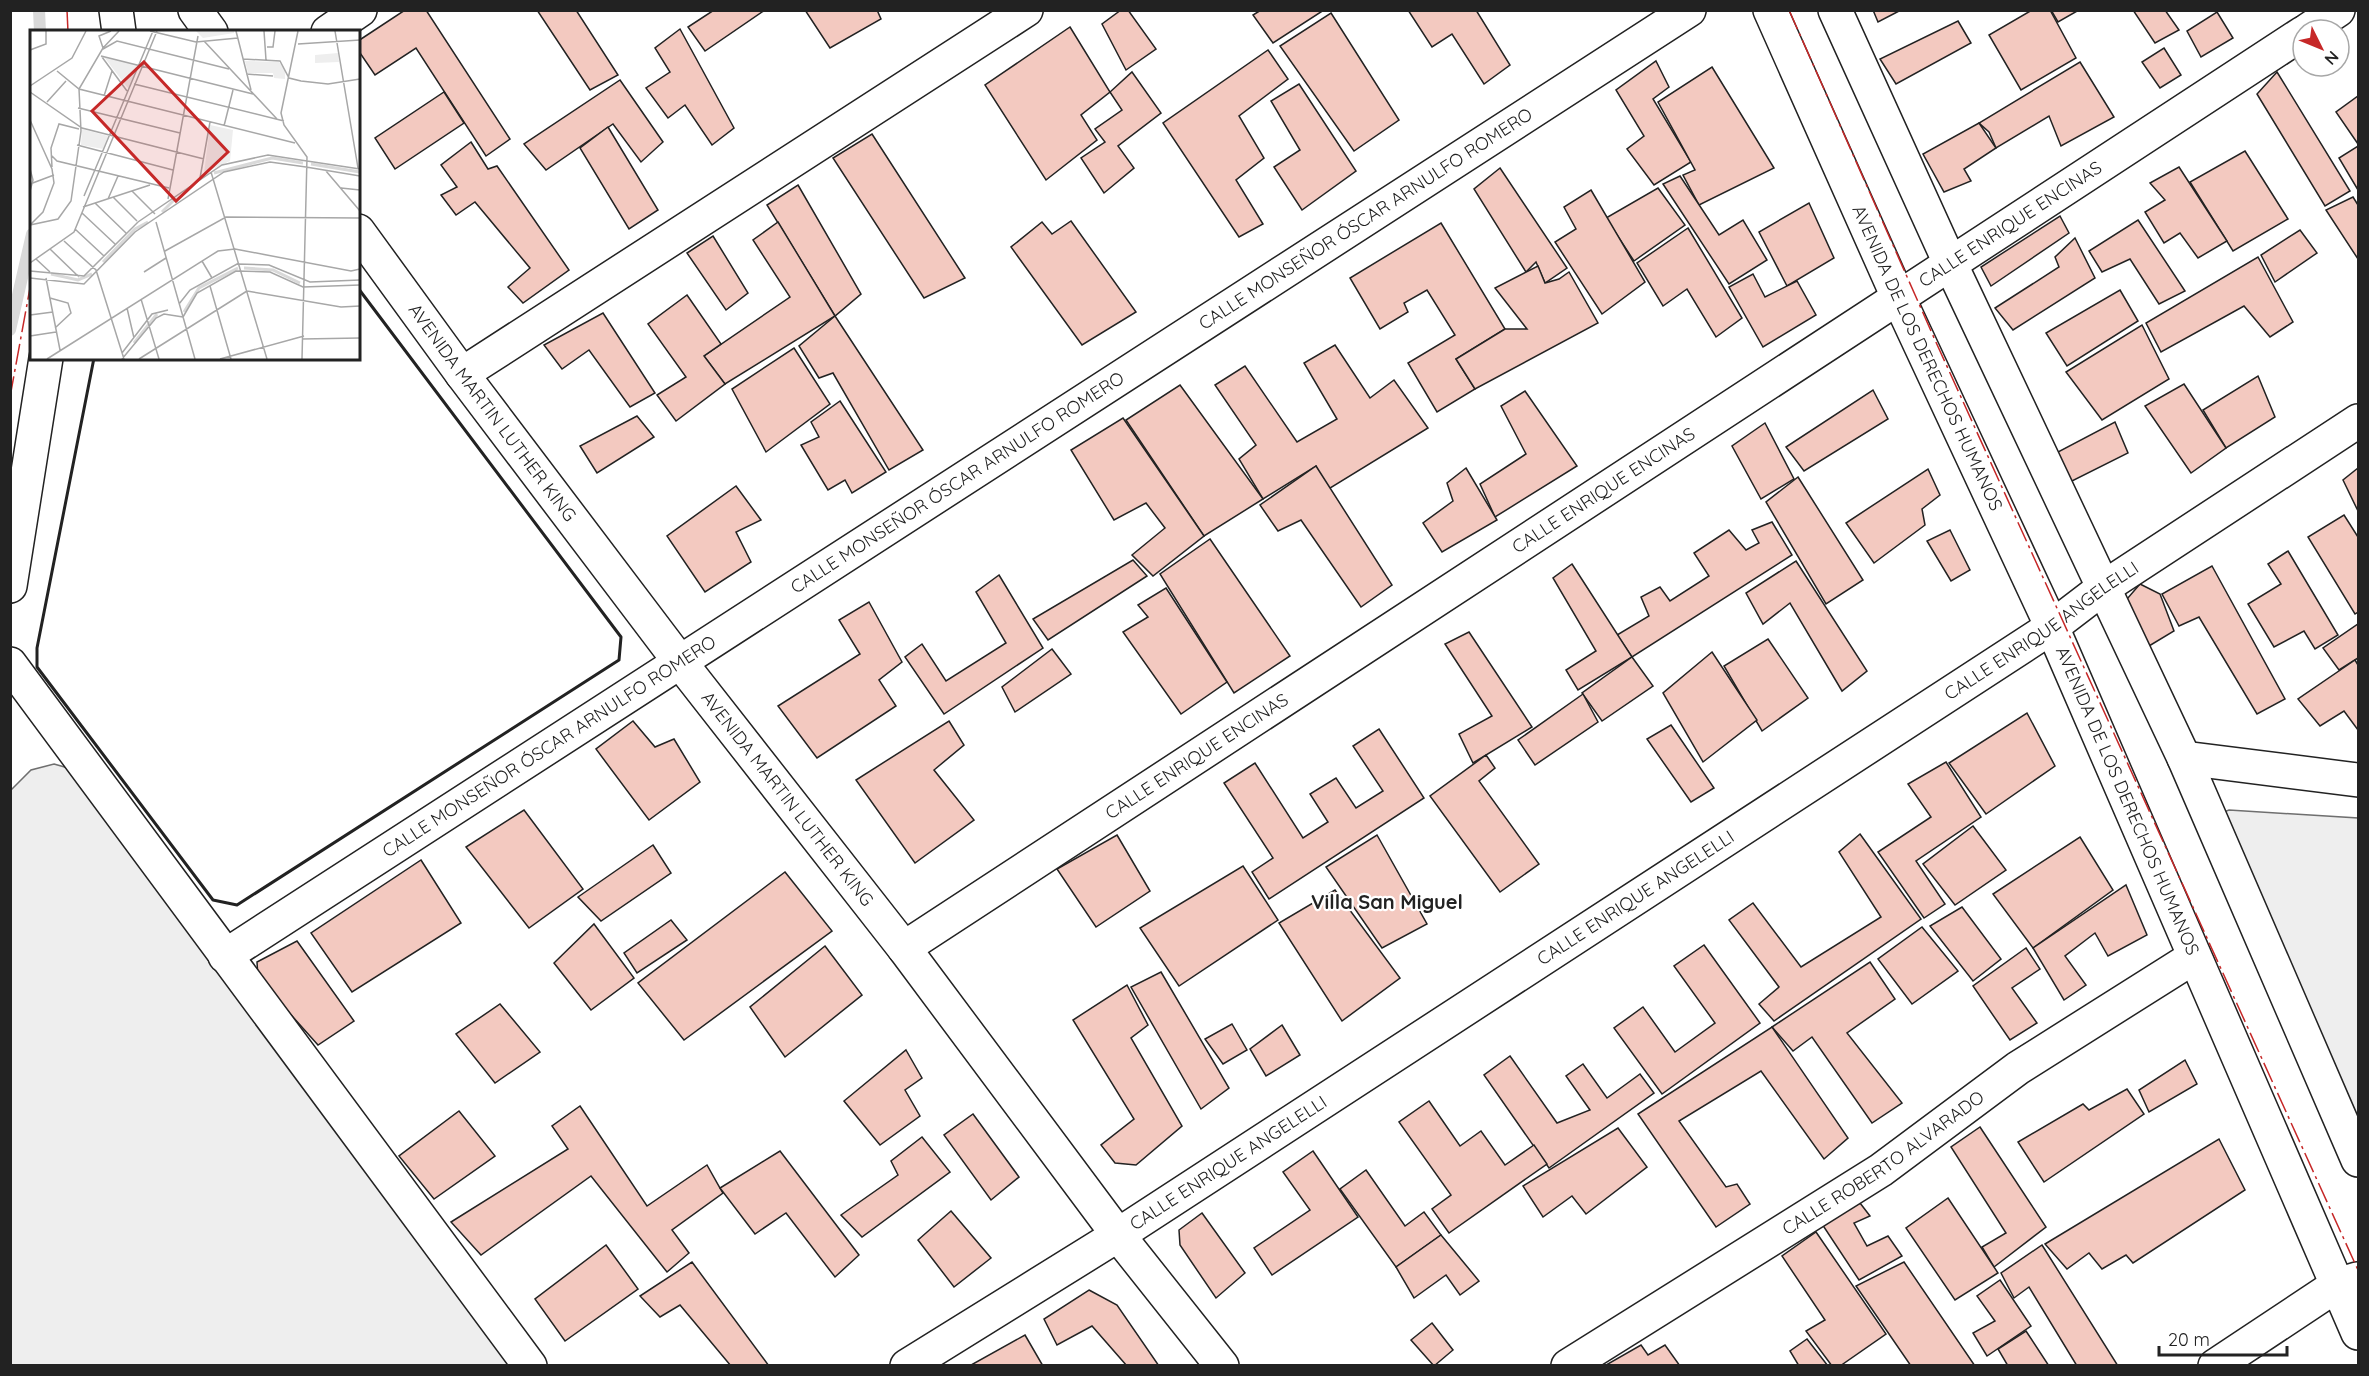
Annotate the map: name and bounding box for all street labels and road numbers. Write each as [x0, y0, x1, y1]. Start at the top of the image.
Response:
street label: CALLE MONSEÑOR ÓSCAR ARNULFO ROMERO [1194, 102, 1536, 335]
street label: CALLE ENRIQUE ENCINAS [1914, 156, 2106, 292]
street label: AVENIDA DE LOS DERECHOS HUMANOS [1848, 201, 2008, 514]
street label: AVENIDA MARTIN LUTHER KING [404, 299, 582, 526]
street label: CALLE MONSEÑOR ÓSCAR ARNULFO ROMERO [786, 366, 1128, 599]
street label: CALLE ENRIQUE ENCINAS [1507, 422, 1699, 558]
street label: CALLE ENRIQUE ANGELELLI [1940, 556, 2143, 705]
street label: CALLE MONSEÑOR ÓSCAR ARNULFO ROMERO [378, 630, 720, 862]
street label: AVENIDA DE LOS DERECHOS HUMANOS [2051, 643, 2205, 959]
street label: AVENIDA MARTIN LUTHER KING [696, 687, 879, 911]
street label: CALLE ENRIQUE ENCINAS [1101, 688, 1293, 824]
street label: CALLE ENRIQUE ANGELELLI [1532, 825, 1738, 970]
street label: CALLE ROBERTO ALVARADO [1778, 1085, 1988, 1240]
street label: CALLE ENRIQUE ANGELELLI [1125, 1090, 1331, 1235]

